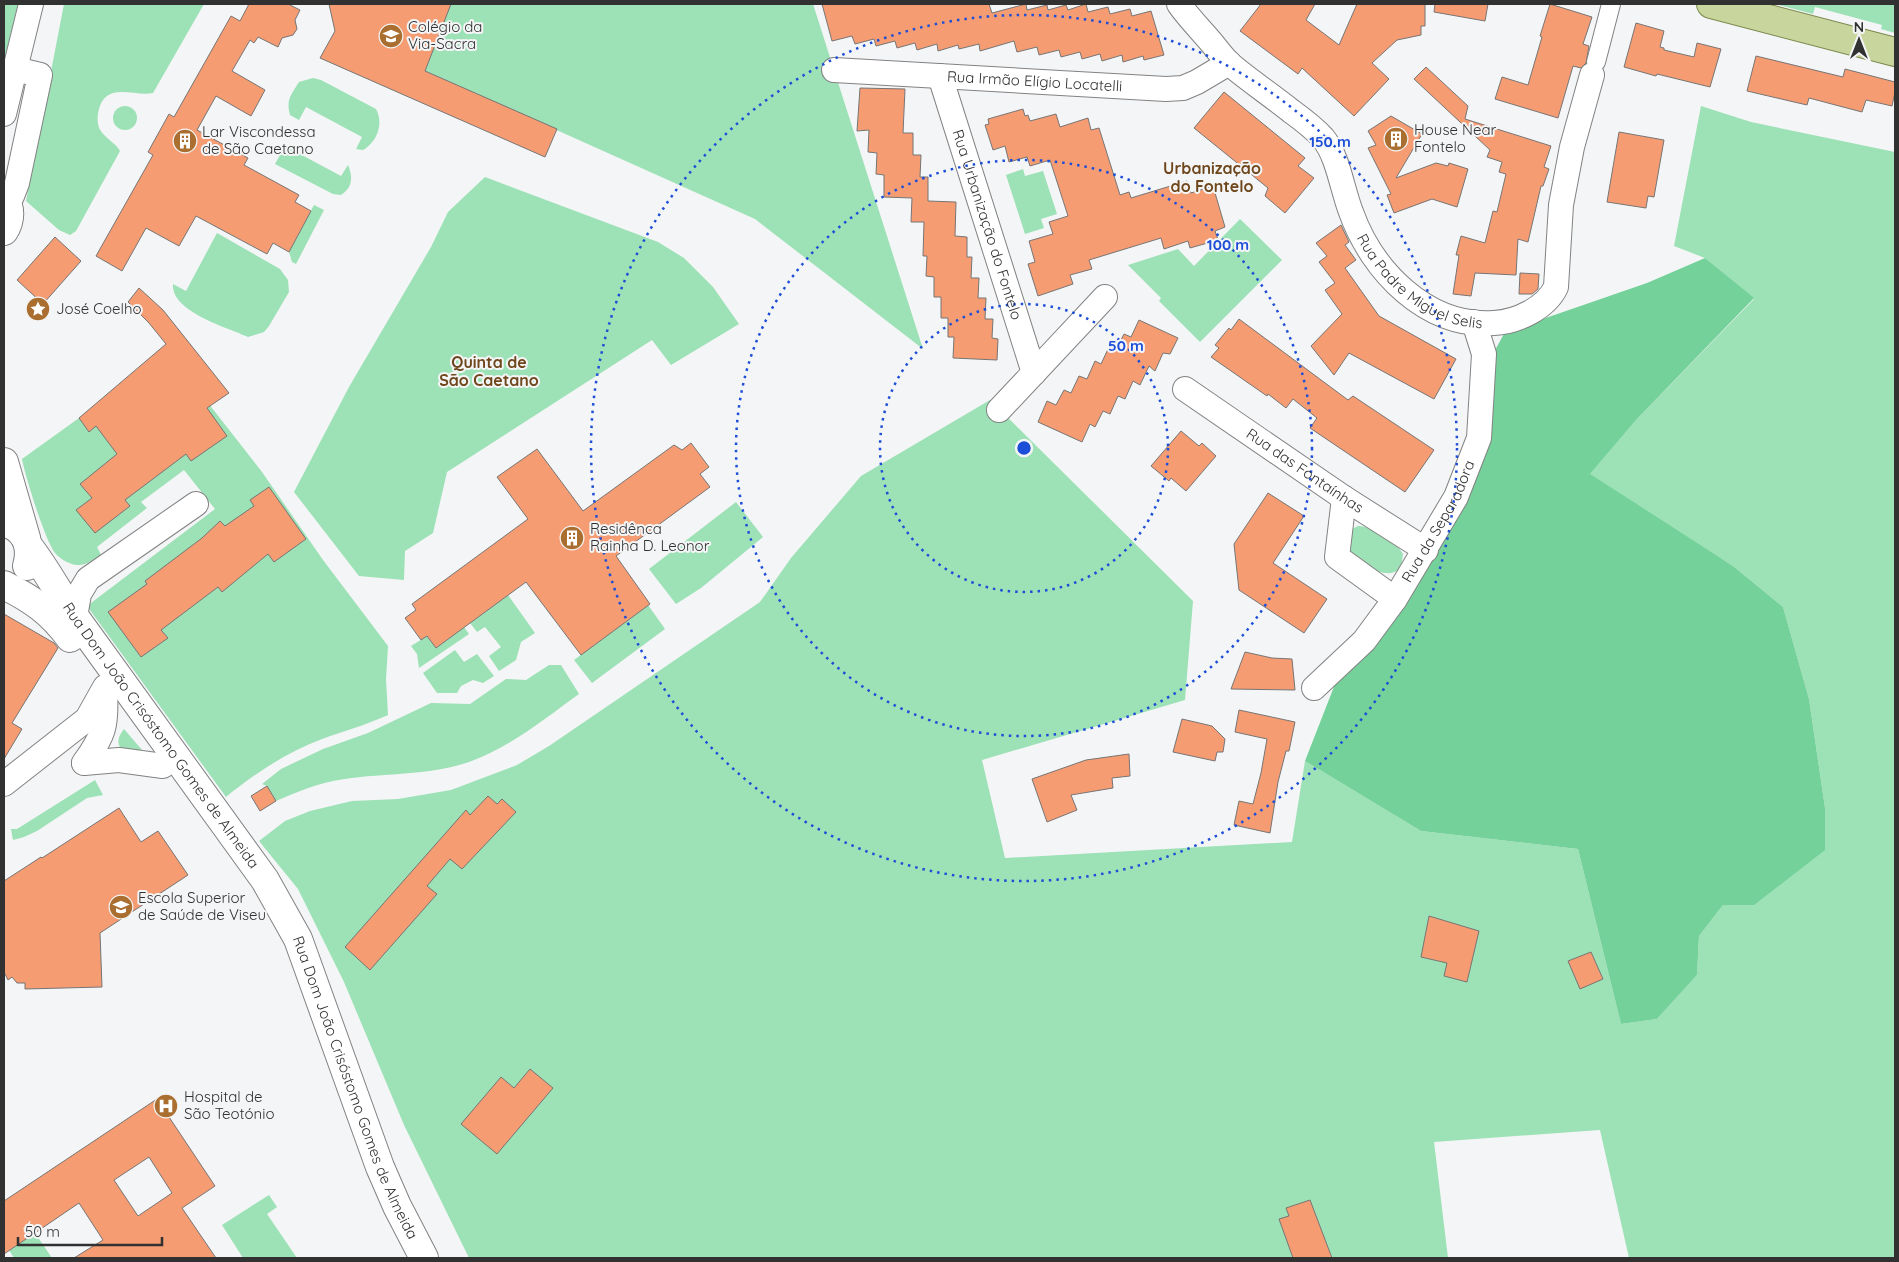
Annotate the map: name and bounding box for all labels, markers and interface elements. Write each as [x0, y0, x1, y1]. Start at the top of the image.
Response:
north arrow [1834, 15, 1884, 65]
place label: Colégio da Via-Sacra [408, 17, 482, 53]
text: N [1854, 18, 1864, 36]
school or university icon: Colégio da Via-Sacra [378, 23, 404, 49]
street label: Rua Irmão Elígio Locatelli [946, 66, 1123, 95]
place label: House Near Fontelo [1414, 120, 1497, 156]
place label: Lar Viscondessa de São Caetano [202, 122, 316, 158]
building icon: House Near Fontelo [1383, 126, 1409, 152]
street label: Rua Urbanização do Fontelo [949, 127, 1027, 322]
building icon: Lar Viscondessa de São Caetano [172, 128, 198, 154]
text: 150 m [1309, 132, 1351, 151]
district label: Urbanização do Fontelo [1163, 158, 1261, 196]
street label: Rua Padre Miguel Selis [1353, 230, 1483, 332]
text: 100 m [1207, 235, 1249, 254]
place icon: José Coelho [25, 296, 51, 322]
place label: José Coelho [56, 299, 142, 318]
text: 50 m [1108, 336, 1144, 355]
district label: Quinta de São Caetano [439, 352, 539, 390]
street label: Rua das Fontaínhas [1243, 424, 1367, 517]
centre of rings [1015, 439, 1033, 457]
street label: Rua da Separadora [1397, 457, 1478, 586]
place label: Residênca Rainha D. Leonor [590, 519, 710, 555]
building icon: Residênca Rainha D. Leonor [559, 525, 585, 551]
street label: Rua Dom João Crisóstomo Gomes de Almeida [59, 599, 263, 872]
place label: Escola Superior de Saúde de Viseu [138, 888, 266, 924]
school or university icon: Escola Superior de Saúde de Viseu [108, 894, 134, 920]
street label: Rua Dom João Crisóstomo Gomes de Almeida [289, 933, 422, 1242]
place label: Hospital de São Teotónio [184, 1087, 275, 1123]
hospital icon: Hospital de São Teotónio [153, 1093, 179, 1119]
scale bar [18, 1214, 161, 1246]
text: 50 m [25, 1222, 60, 1241]

